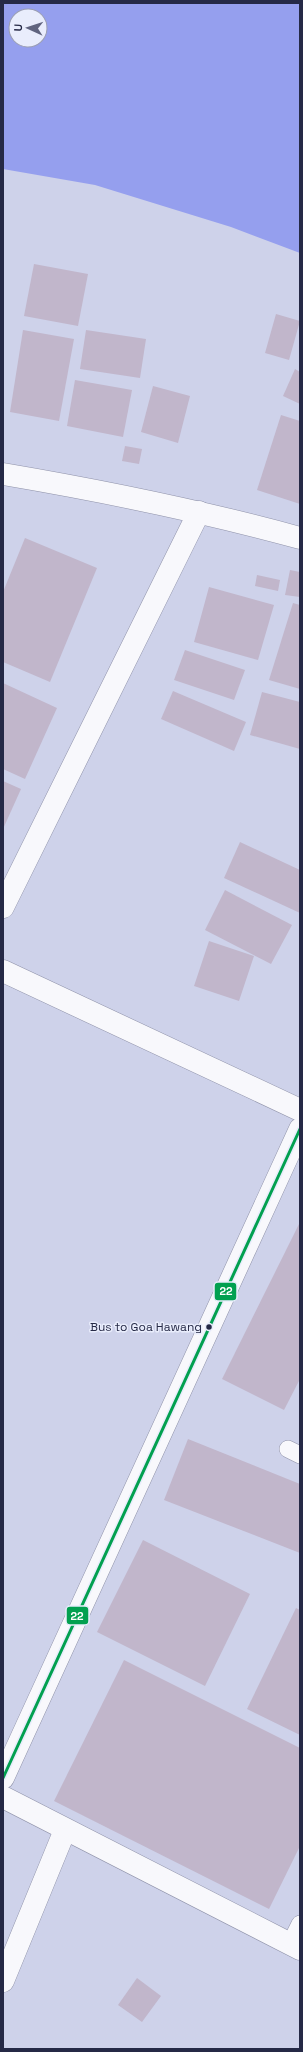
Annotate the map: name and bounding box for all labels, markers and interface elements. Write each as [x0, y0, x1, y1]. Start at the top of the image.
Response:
north arrow [8, 8, 48, 48]
text: U [11, 23, 25, 32]
line badge: 22 [214, 1282, 237, 1301]
text: 22 [219, 1284, 233, 1298]
place label: Bus to Goa Hawang [90, 1319, 202, 1335]
marker: Bus to Goa Hawang [204, 1322, 214, 1332]
line badge: 22 [66, 1606, 89, 1625]
text: 22 [70, 1609, 84, 1623]

